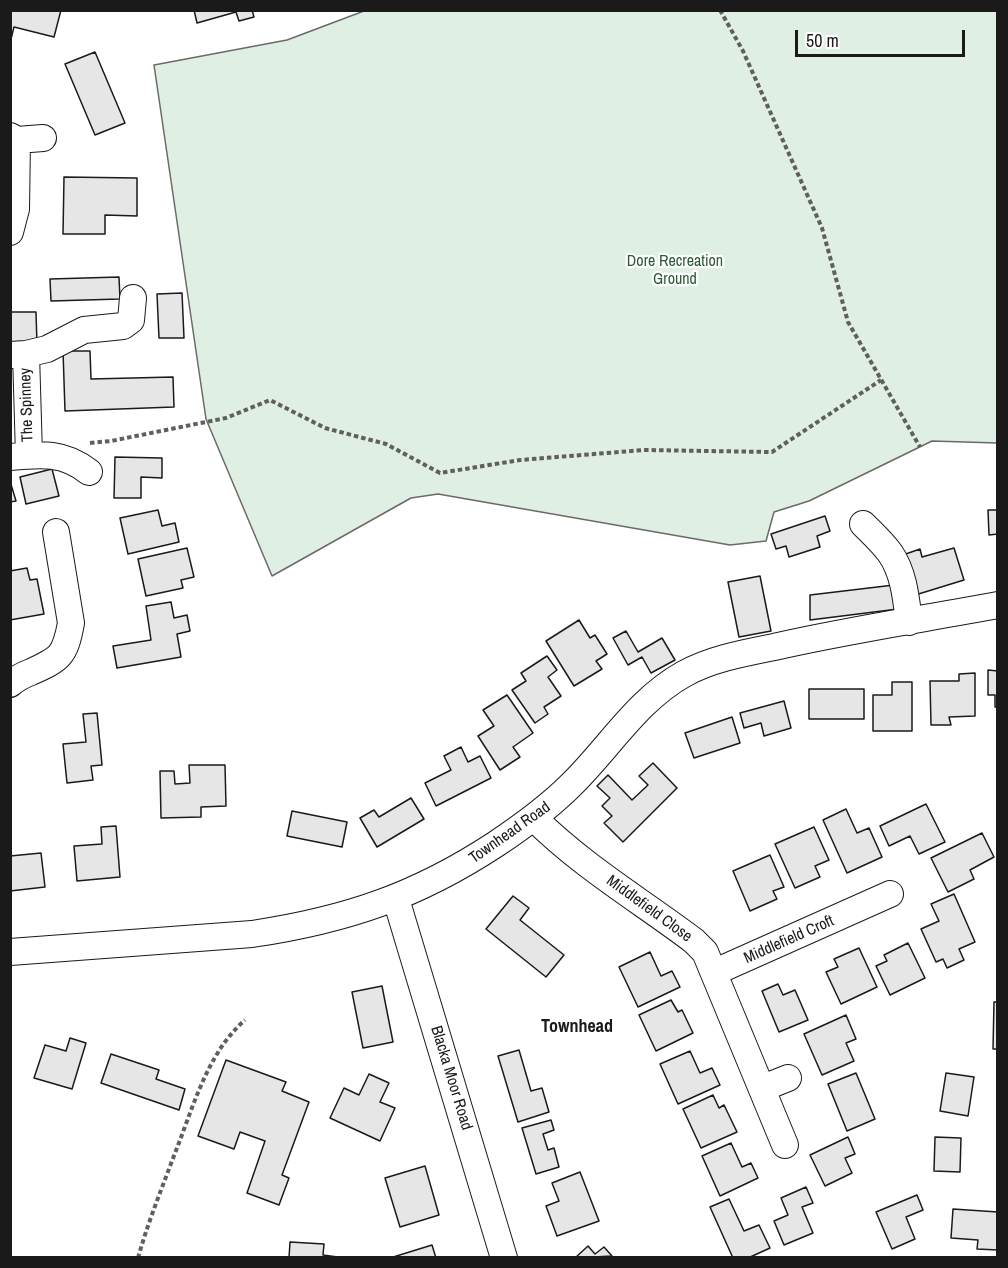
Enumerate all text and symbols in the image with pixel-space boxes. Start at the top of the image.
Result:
scale bar [798,18,968,56]
text: 50 m [806,28,839,53]
park label: Dore Recreation Ground [627,252,723,290]
street label: The Spinney [16,367,38,443]
street label: Townhead Road [466,798,554,868]
street label: Middlefield Close [602,871,696,947]
street label: Middlefield Croft [741,912,837,968]
district label: Townhead [541,1016,613,1038]
street label: Blacka Moor Road [426,1024,476,1132]

